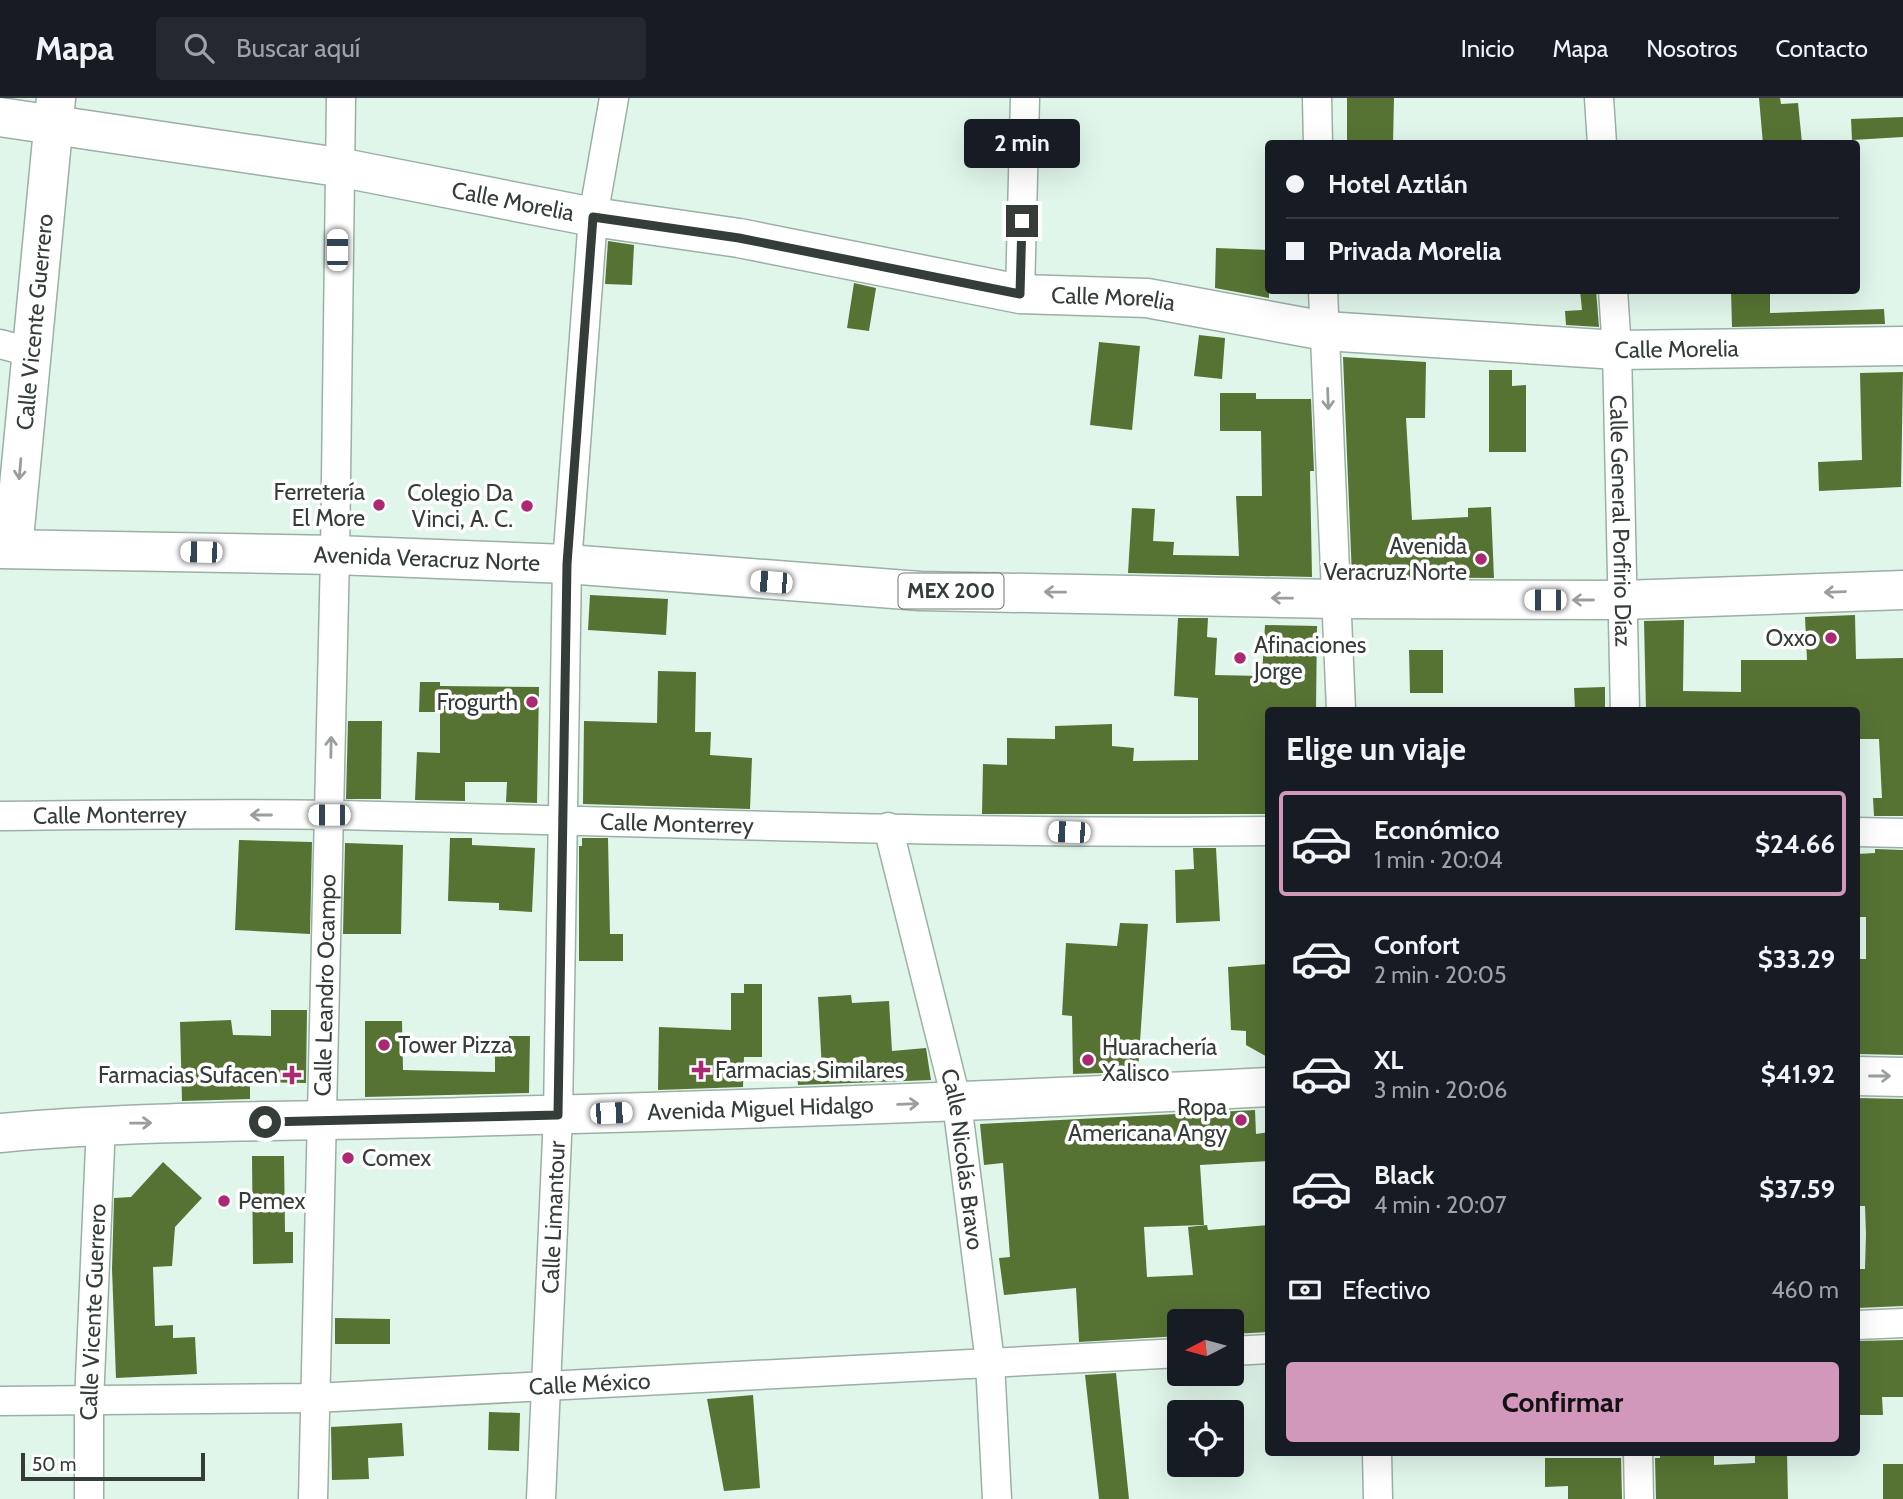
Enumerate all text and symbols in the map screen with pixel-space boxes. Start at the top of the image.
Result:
search box [156,17,646,80]
text: Mapa [35,28,114,68]
icon: search [180,29,218,67]
text: Buscar aquí [236,32,360,64]
text: Inicio [1461,34,1514,63]
text: Mapa [1552,34,1608,63]
text: Nosotros [1646,34,1737,63]
text: Contacto [1775,34,1868,63]
callout: 2 min [964,120,1080,169]
text: 2 min [994,129,1050,157]
text: Hotel Aztlán [1328,168,1468,200]
street label: Calle Morelia [449,176,577,227]
route end [1006,205,1038,237]
street label: Calle Vicente Guerrero [10,213,59,431]
car [327,229,348,271]
text: Privada Morelia [1328,235,1501,267]
street label: Calle Morelia [1051,281,1178,317]
street label: Calle Morelia [1614,334,1739,364]
one-way arrow [1321,388,1334,411]
street label: Calle General Porfirio Díaz [1604,394,1638,647]
one-way arrow [13,457,26,480]
place label: Ferretería El More [274,478,365,532]
place label: Colegio Da Vinci, A. C. [407,479,513,533]
marker: Ferretería El More [371,497,387,513]
marker: Colegio Da Vinci, A. C. [519,498,535,514]
place label: Avenida Veracruz Norte [1323,532,1467,586]
car [180,541,223,563]
street label: Avenida Veracruz Norte [313,541,541,577]
marker: Avenida Veracruz Norte [1473,551,1489,567]
car [750,570,793,594]
road number: MEX 200 [898,574,1004,608]
one-way arrow [1043,585,1066,599]
one-way arrow [1824,586,1847,599]
car [1525,590,1567,611]
one-way arrow [1271,591,1294,604]
one-way arrow [1572,593,1595,607]
place label: Oxxo [1766,624,1817,652]
marker: Oxxo [1823,630,1839,646]
place label: Afinaciones Jorge [1253,631,1366,685]
marker: Afinaciones Jorge [1232,650,1248,666]
place label: Frogurth [436,688,518,716]
marker: Frogurth [524,694,540,710]
text: Elige un viaje [1286,729,1466,768]
one-way arrow [324,736,337,759]
street label: Calle Monterrey [33,800,187,830]
car [309,805,351,826]
one-way arrow [250,808,273,822]
street label: Calle Monterrey [600,808,754,840]
icon: car [1290,812,1353,875]
text: Económico [1374,814,1500,846]
car [1048,821,1091,843]
text: $24.66 [1755,828,1835,860]
text: 1 min · 20:04 [1374,846,1503,874]
street label: Calle Leandro Ocampo [308,874,342,1097]
icon: car [1290,927,1353,990]
text: Confort [1374,929,1460,961]
text: $33.29 [1758,943,1835,975]
text: 2 min · 20:05 [1374,961,1506,989]
place label: Tower Pizza [398,1031,512,1059]
place label: Huarachería Xalisco [1102,1033,1217,1087]
marker: Tower Pizza [376,1037,392,1053]
icon: car [1290,1042,1353,1105]
text: XL [1374,1044,1403,1076]
marker: Huarachería Xalisco [1080,1052,1096,1068]
place label: Farmacias Similares [715,1056,904,1084]
text: $41.92 [1761,1058,1835,1090]
place label: Farmacias Sufacen [98,1061,278,1089]
marker: Farmacias Similares [693,1062,709,1078]
street label: Calle Nicolás Bravo [935,1066,990,1252]
marker: Farmacias Sufacen [284,1067,300,1083]
one-way arrow [1868,1069,1891,1083]
text: 3 min · 20:06 [1374,1076,1507,1104]
street label: Avenida Miguel Hidalgo [647,1090,874,1126]
place label: Ropa Americana Angy [1068,1093,1227,1147]
one-way arrow [896,1098,919,1111]
car [590,1102,633,1124]
route start [249,1106,281,1138]
marker: Ropa Americana Angy [1233,1112,1249,1128]
one-way arrow [130,1116,153,1130]
street label: Calle Limantour [536,1140,571,1294]
place label: Comex [362,1144,431,1172]
marker: Comex [340,1150,356,1166]
icon: car [1290,1157,1353,1220]
text: Black [1374,1159,1434,1191]
text: $37.59 [1759,1173,1835,1205]
place label: Pemex [238,1187,305,1215]
text: 4 min · 20:07 [1374,1191,1506,1219]
marker: Pemex [216,1193,232,1209]
street label: Calle Vicente Guerrero [75,1203,112,1421]
icon: cash [1286,1271,1324,1309]
text: Efectivo [1342,1274,1431,1306]
text: 460 m [1771,1276,1839,1304]
north arrow [1167,1309,1244,1386]
map controls [1167,1309,1244,1477]
button: Confirmar [1286,1362,1839,1442]
street label: Calle México [528,1367,651,1401]
button: locate [1167,1400,1244,1477]
scale bar [21,1450,205,1482]
text: 50 m [32,1453,76,1476]

